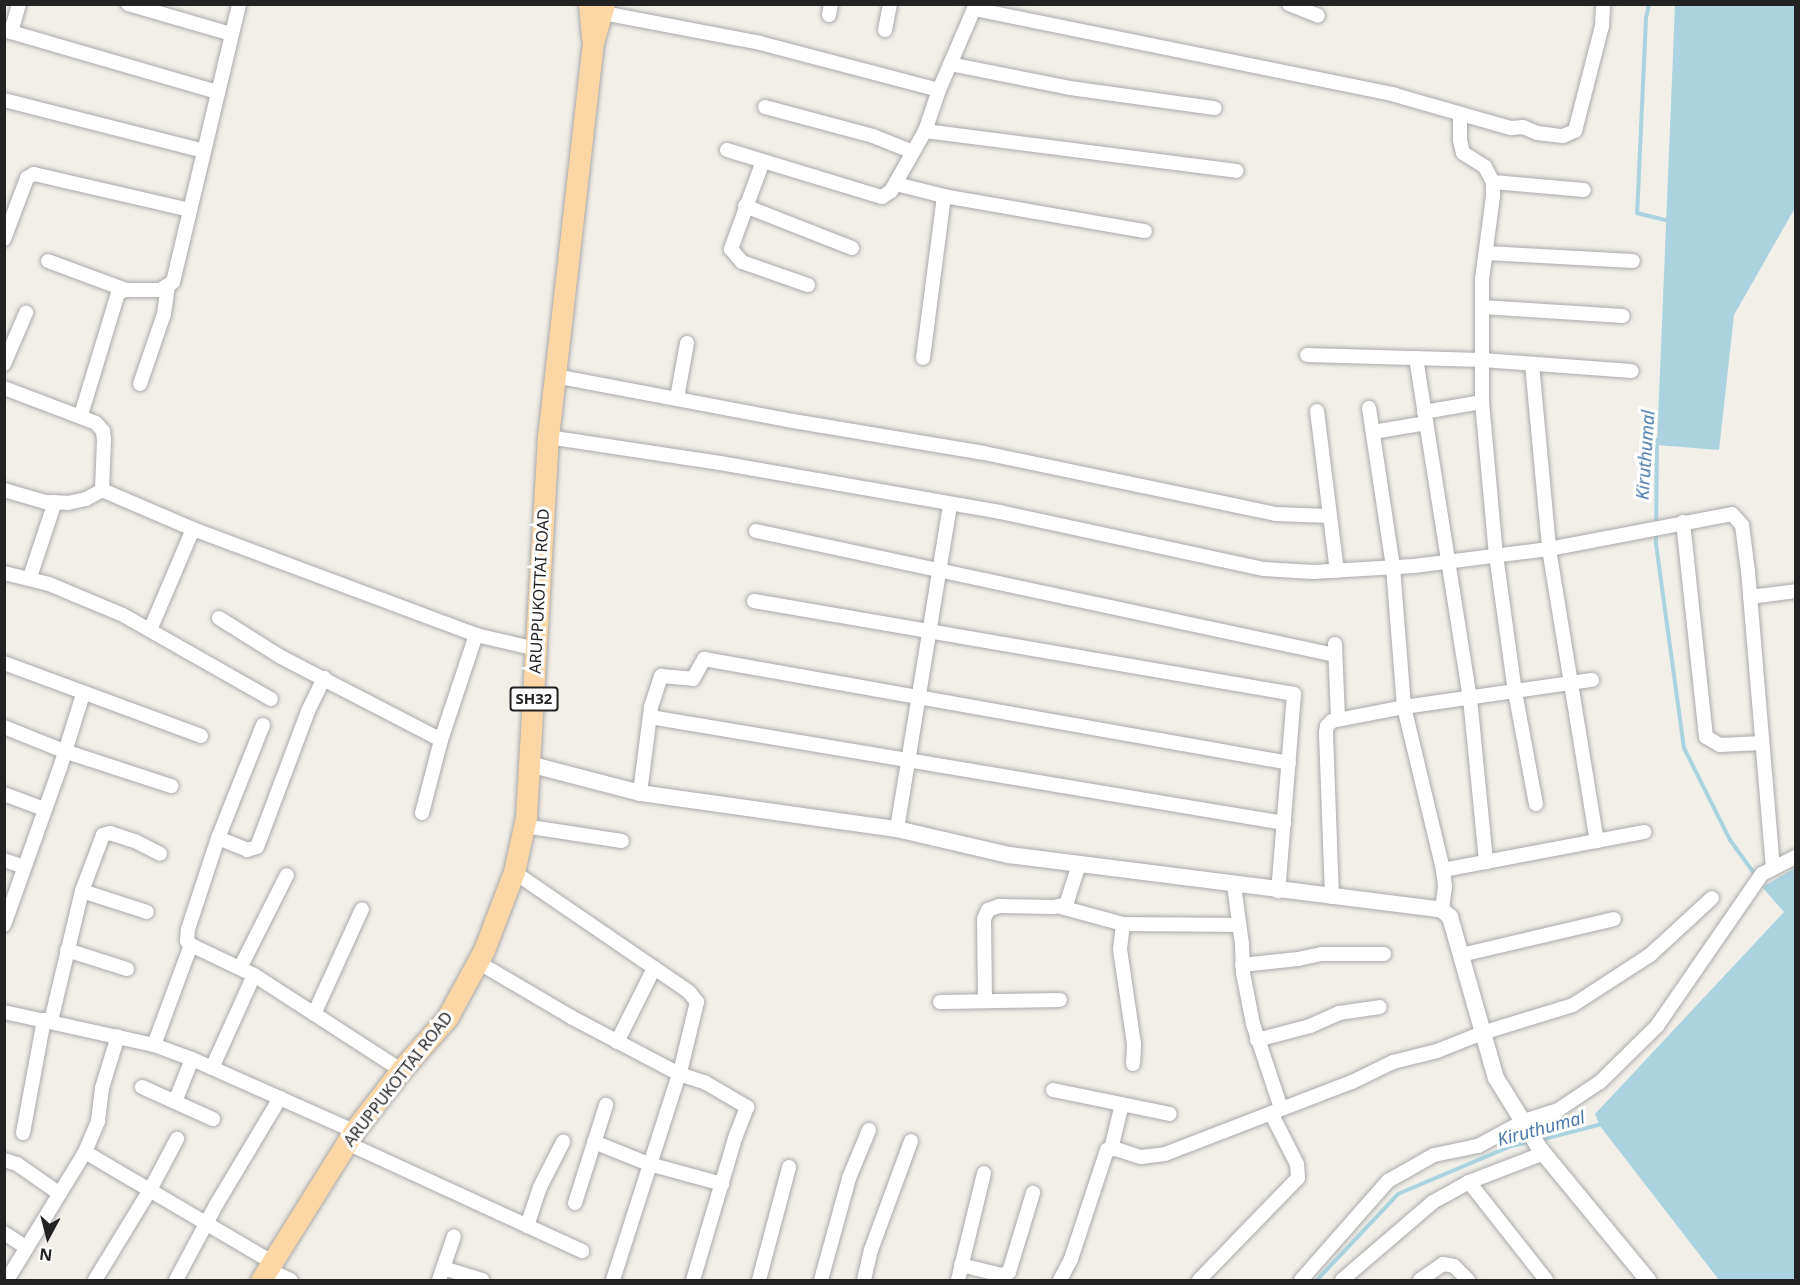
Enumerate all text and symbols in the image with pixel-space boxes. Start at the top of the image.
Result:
water label: Kiruthumal [1631,409,1659,501]
street label: ARUPPUKOTTAI ROAD [525,508,553,674]
road number: SH32 [508,687,560,711]
street label: ARUPPUKOTTAI ROAD [340,1008,456,1150]
water label: Kiruthumal [1495,1106,1587,1150]
north arrow [18,1207,78,1267]
text: N [38,1243,54,1267]

